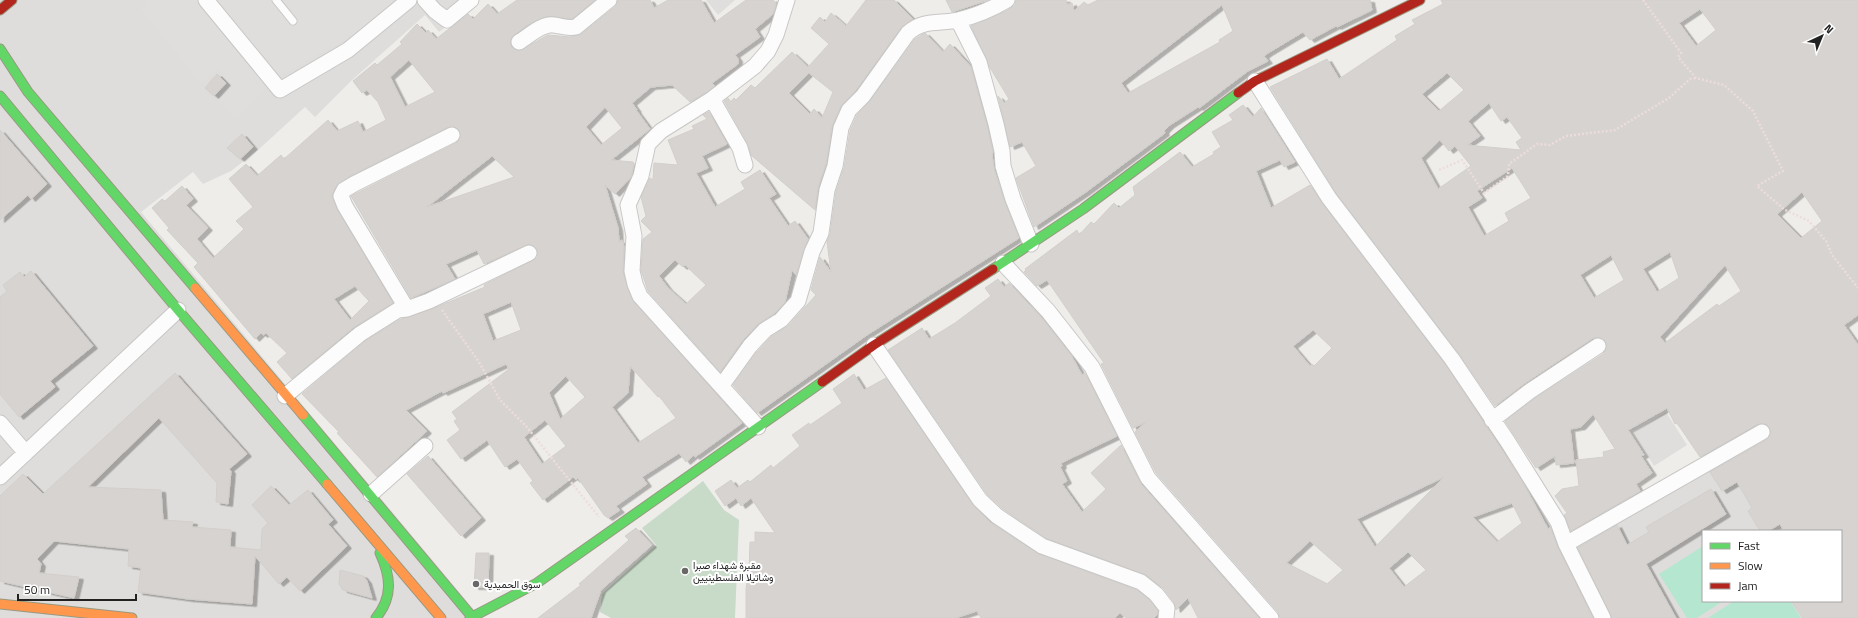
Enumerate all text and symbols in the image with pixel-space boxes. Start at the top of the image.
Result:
north arrow [1802,16,1842,56]
text: N [1821,20,1837,37]
legend [1702,530,1842,602]
text: Fast [1738,536,1761,555]
text: Slow [1738,556,1763,575]
place label: مقبرة شهداء صبرا وشاتيلا الفلسطينيين [693,558,774,585]
marker: مقبرة شهداء صبرا وشاتيلا الفلسطينيين [680,566,690,576]
scale bar [18,576,136,602]
text: Jam [1738,576,1758,595]
place label: سوق الحمیدیة [484,577,541,592]
marker: سوق الحمیدیة [471,579,481,589]
text: 50 m [24,580,50,599]

